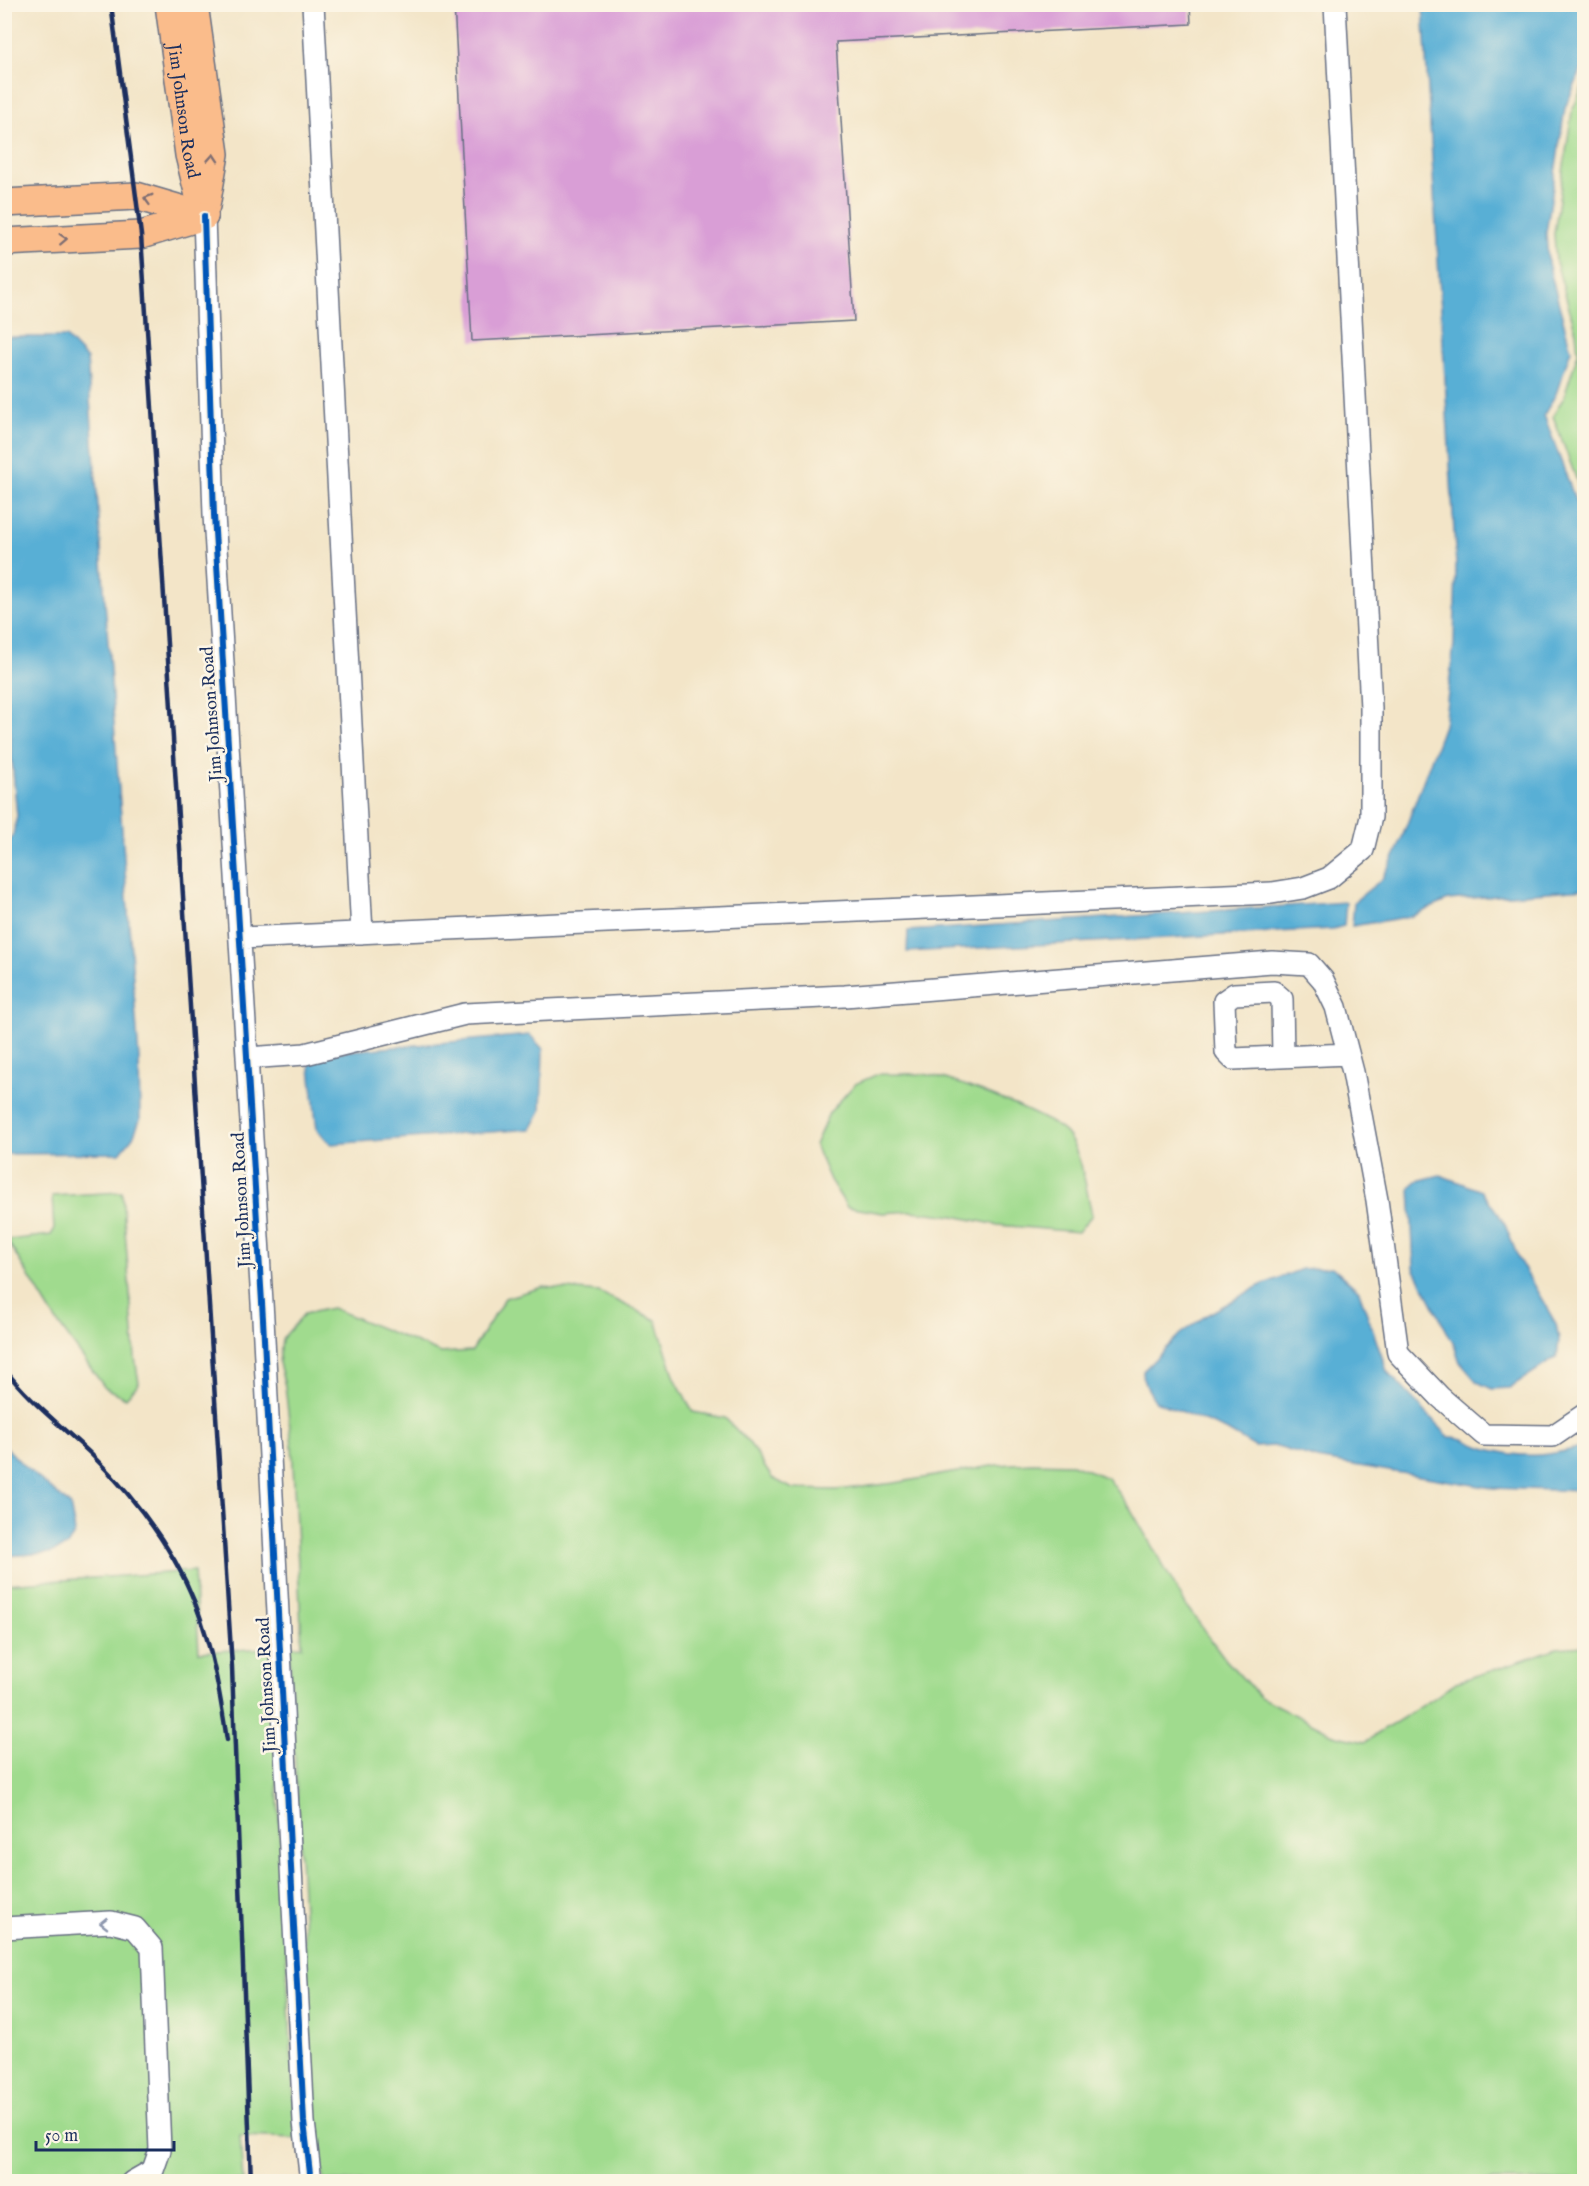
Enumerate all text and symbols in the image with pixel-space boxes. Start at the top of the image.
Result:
street label: Jim Johnson Road [161,40,204,181]
one-way arrow [207,153,220,162]
one-way arrow [143,194,154,206]
one-way arrow [58,232,67,245]
street label: Jim Johnson Road [196,645,229,784]
street label: Jim Johnson Road [227,1131,258,1270]
street label: Jim Johnson Road [252,1616,283,1755]
one-way arrow [99,1917,108,1929]
scale bar [36,2114,174,2152]
text: 50 m [45,2125,78,2148]

